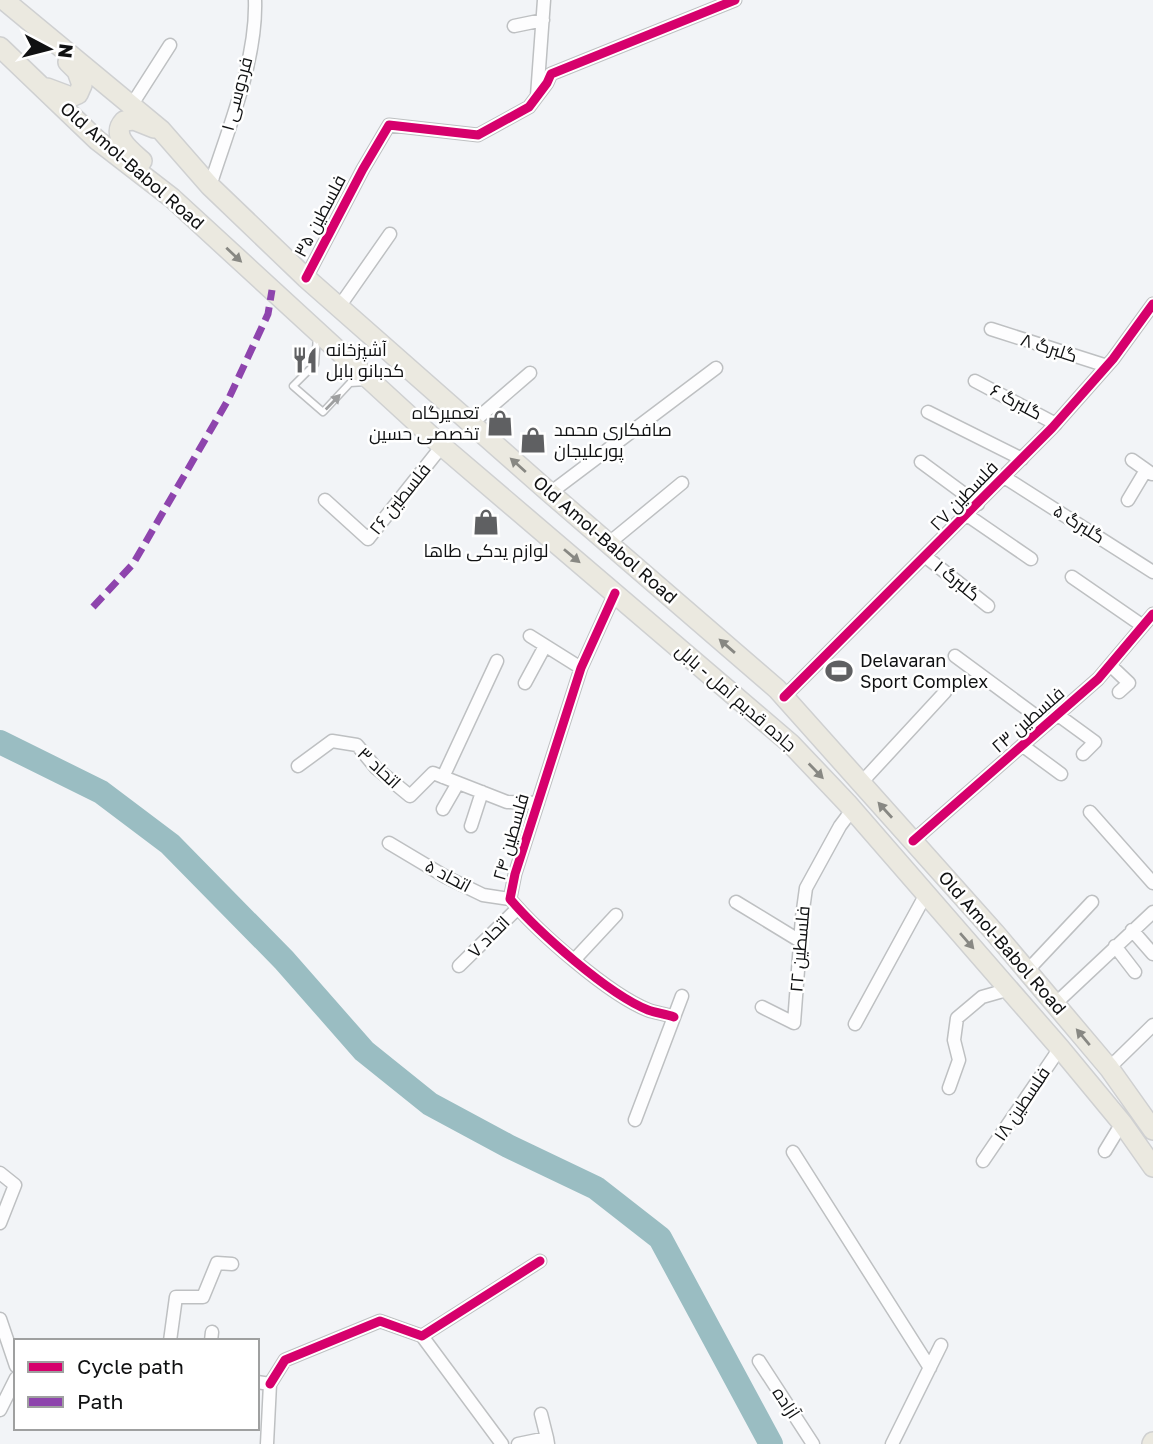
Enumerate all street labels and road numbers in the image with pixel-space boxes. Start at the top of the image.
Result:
street label: فردوسی ۱ [216,54,257,133]
street label: Old Amol-Babol Road [56,97,209,234]
street label: فلسطین ۳۵ [288,171,351,261]
street label: گلبرگ ۸ [1018,328,1080,367]
street label: گلبرگ ۶ [986,378,1046,425]
street label: فلسطین ۲۷ [925,456,1003,535]
street label: فلسطين ٢۶ [364,458,436,539]
street label: Old Amol-Babol Road [529,471,682,608]
street label: گلبرگ ۵ [1049,499,1109,548]
street label: گلبرگ ۱ [930,555,985,606]
street label: جاده قدیم آمل - بابل [670,639,802,757]
street label: فلسطین ۲۳ [986,682,1069,758]
street label: اتحاد ۳ [353,742,406,793]
street label: فلسطین ۲۴ [487,791,534,883]
street label: اتحاد ۵ [422,854,475,896]
street label: Old Amol-Babol Road [934,866,1071,1019]
street label: فلسطین ۲۲ [784,905,815,993]
street label: اتحاد ۷ [463,911,514,962]
street label: فلسطین ۱۸ [988,1062,1055,1145]
street label: آزاده [768,1382,805,1423]

